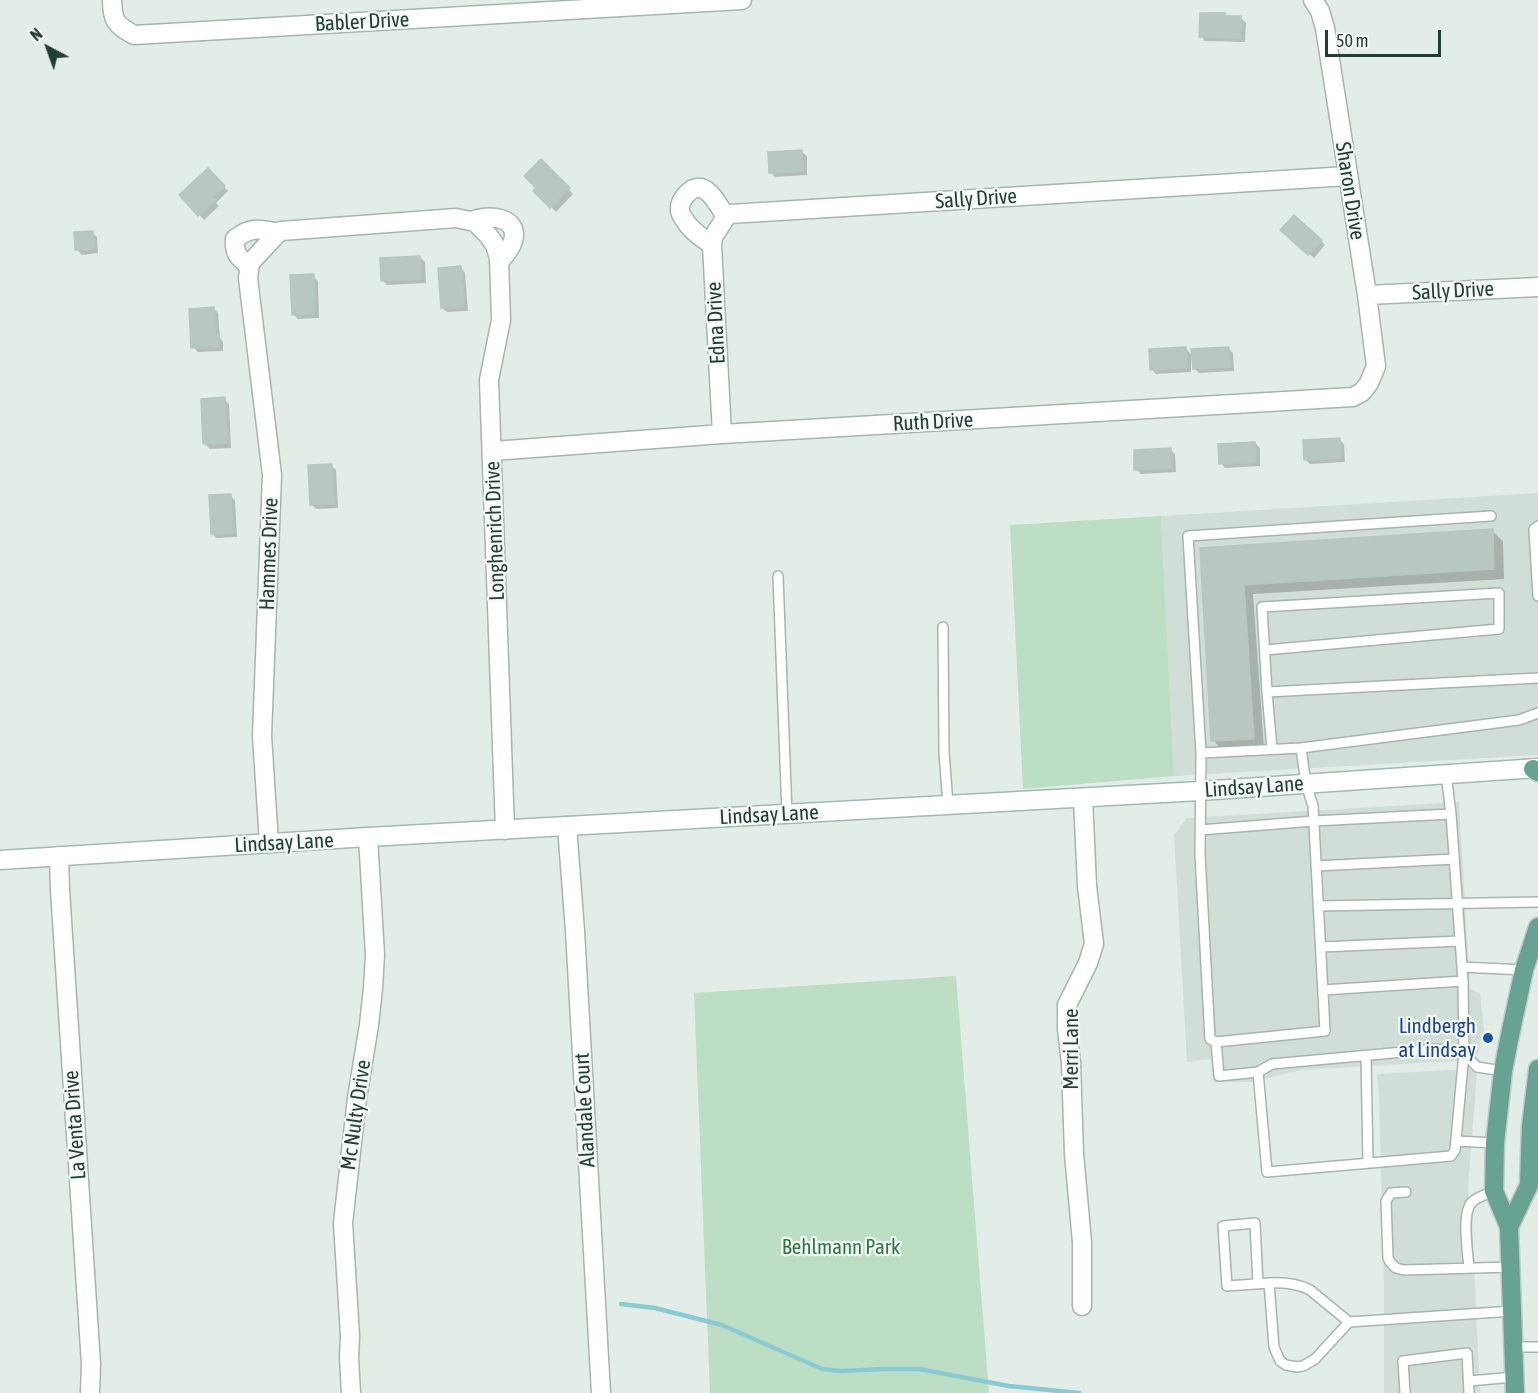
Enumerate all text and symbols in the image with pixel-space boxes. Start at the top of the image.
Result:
street label: Babler Drive [314,7,410,37]
north arrow [18,18,78,78]
scale bar [1328,18,1444,56]
text: N [27,25,46,44]
text: 50 m [1336,30,1368,51]
street label: Sharon Drive [1330,140,1370,242]
street label: Sally Drive [934,184,1018,214]
street label: Sally Drive [1411,276,1495,306]
street label: Edna Drive [701,281,731,365]
street label: Ruth Drive [892,407,974,437]
street label: Longhenrich Drive [480,461,510,601]
street label: Hammes Drive [254,497,284,611]
street label: Lindsay Lane [1204,771,1304,803]
street label: Lindsay Lane [719,800,819,830]
street label: Lindsay Lane [234,828,334,858]
street label: Merri Lane [1058,1008,1084,1090]
place label: Lindbergh at Lindsay [1398,1013,1476,1063]
marker: Lindbergh at Lindsay [1481,1031,1495,1045]
street label: Alandale Court [569,1052,601,1168]
street label: Mc Nulty Drive [336,1058,376,1172]
street label: La Venta Drive [59,1069,91,1181]
park label: Behlmann Park [782,1234,900,1260]

